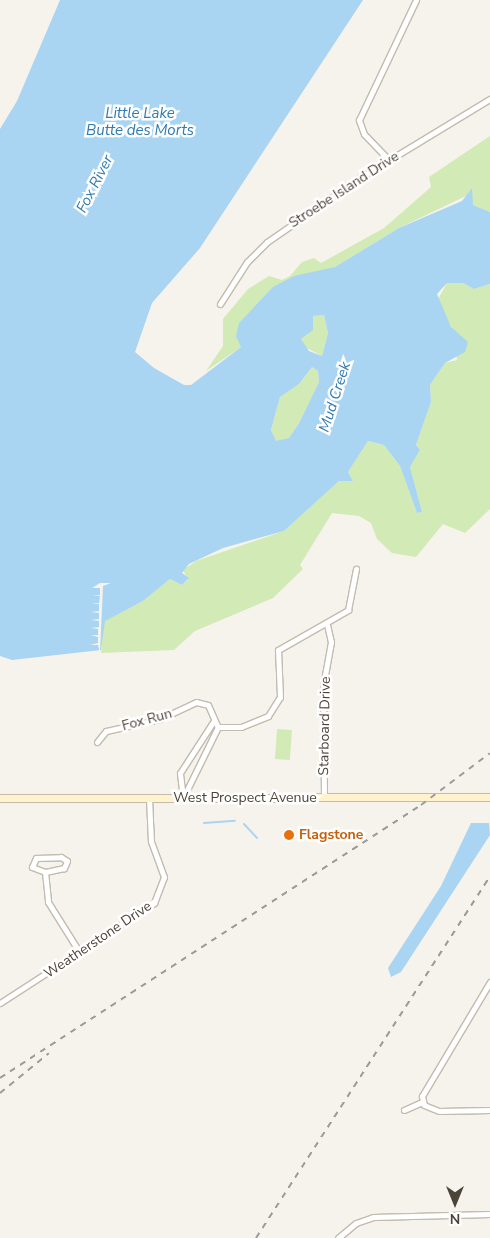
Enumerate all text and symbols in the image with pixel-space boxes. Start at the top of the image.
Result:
water label: Little Lake Butte des Morts [86,104,194,139]
street label: Stroebe Island Drive [286,148,402,232]
water label: Fox River [73,152,117,216]
water label: Mud Creek [315,360,355,434]
street label: Starboard Drive [316,676,334,776]
street label: Fox Run [120,705,174,735]
street label: West Prospect Avenue [173,790,317,806]
place label: Flagstone [299,827,363,843]
marker: Flagstone [283,829,295,841]
street label: Weatherstone Drive [41,898,155,982]
north arrow [430,1178,480,1228]
text: N [450,1209,460,1228]

